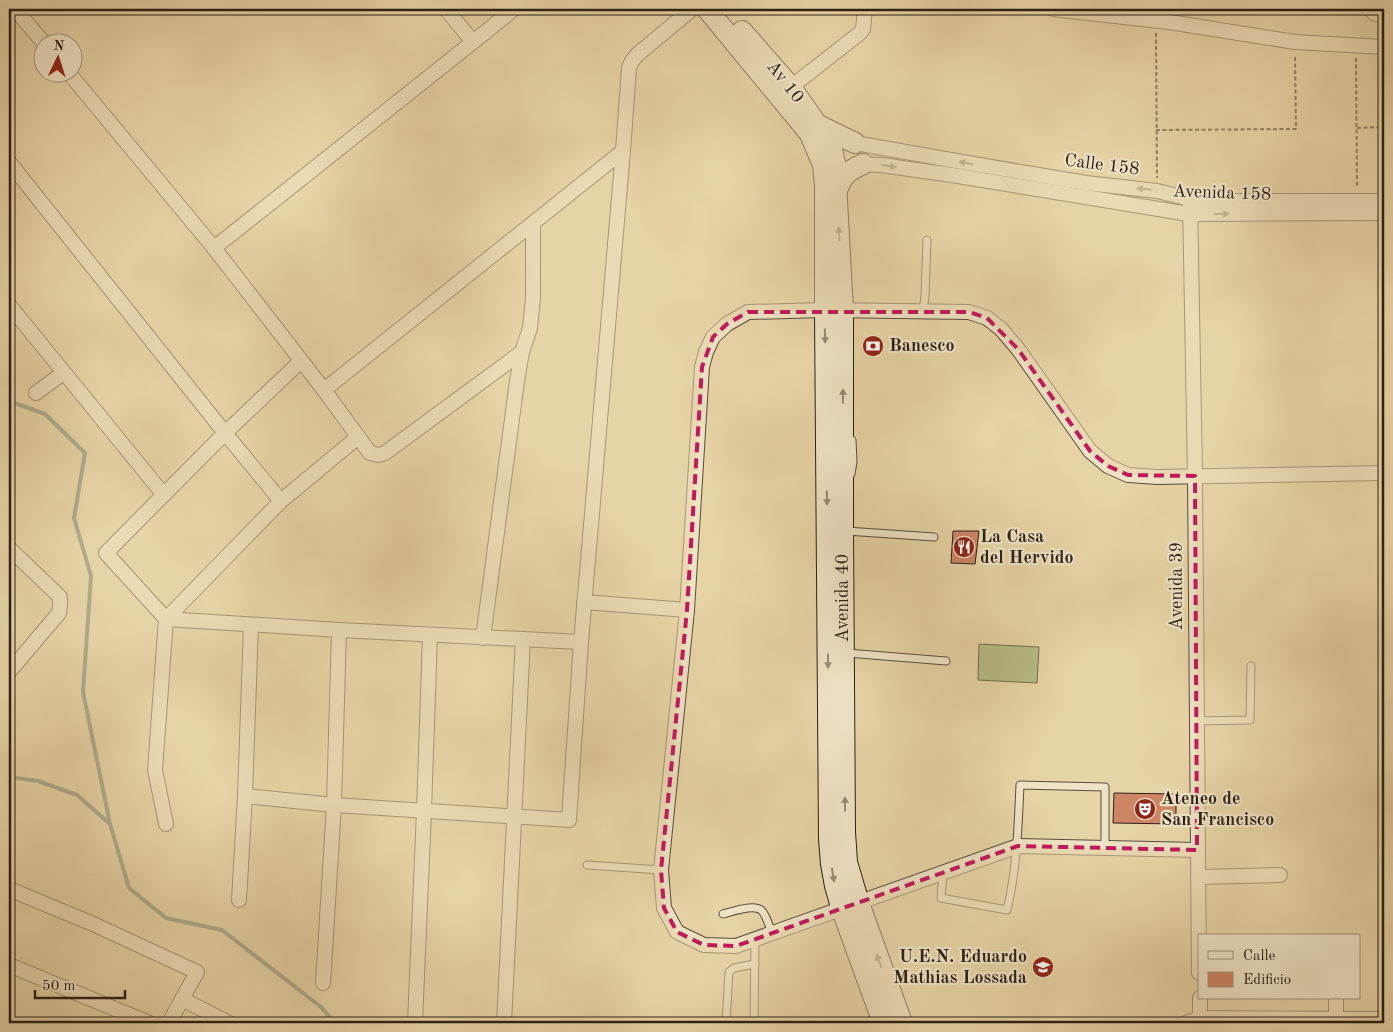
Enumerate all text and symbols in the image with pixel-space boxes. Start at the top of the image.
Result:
north arrow [32,32,82,82]
text: N [53,39,65,53]
street label: Av 10 [763,58,807,106]
street label: Calle 158 [1064,151,1140,179]
one-way arrow [958,158,974,166]
one-way arrow [881,162,897,170]
street label: Avenida 158 [1172,182,1272,204]
one-way arrow [1136,185,1152,193]
one-way arrow [1215,210,1231,218]
one-way arrow [835,226,843,242]
one-way arrow [821,328,829,344]
bank icon: Banesco [861,334,885,358]
place label: Banesco [889,337,955,355]
one-way arrow [839,388,847,404]
one-way arrow [823,490,831,506]
place label: La Casa del Hervido [980,528,1074,567]
restaurant icon: La Casa del Hervido [952,535,976,559]
street label: Avenida 39 [1168,542,1186,630]
street label: Avenida 40 [834,554,852,642]
one-way arrow [824,653,832,669]
place label: Ateneo de San Francisco [1161,790,1274,829]
one-way arrow [841,795,849,811]
theatre icon: Ateneo de San Francisco [1133,797,1157,821]
one-way arrow [830,868,838,884]
legend [1198,934,1360,1000]
place label: U.E.N. Eduardo Mathias Lossada [893,948,1027,987]
text: Calle [1243,949,1276,964]
one-way arrow [875,953,883,968]
school or university icon: U.E.N. Eduardo Mathias Lossada [1031,955,1055,979]
scale bar [35,967,125,999]
text: Edificio [1243,973,1291,988]
text: 50 m [42,979,76,994]

